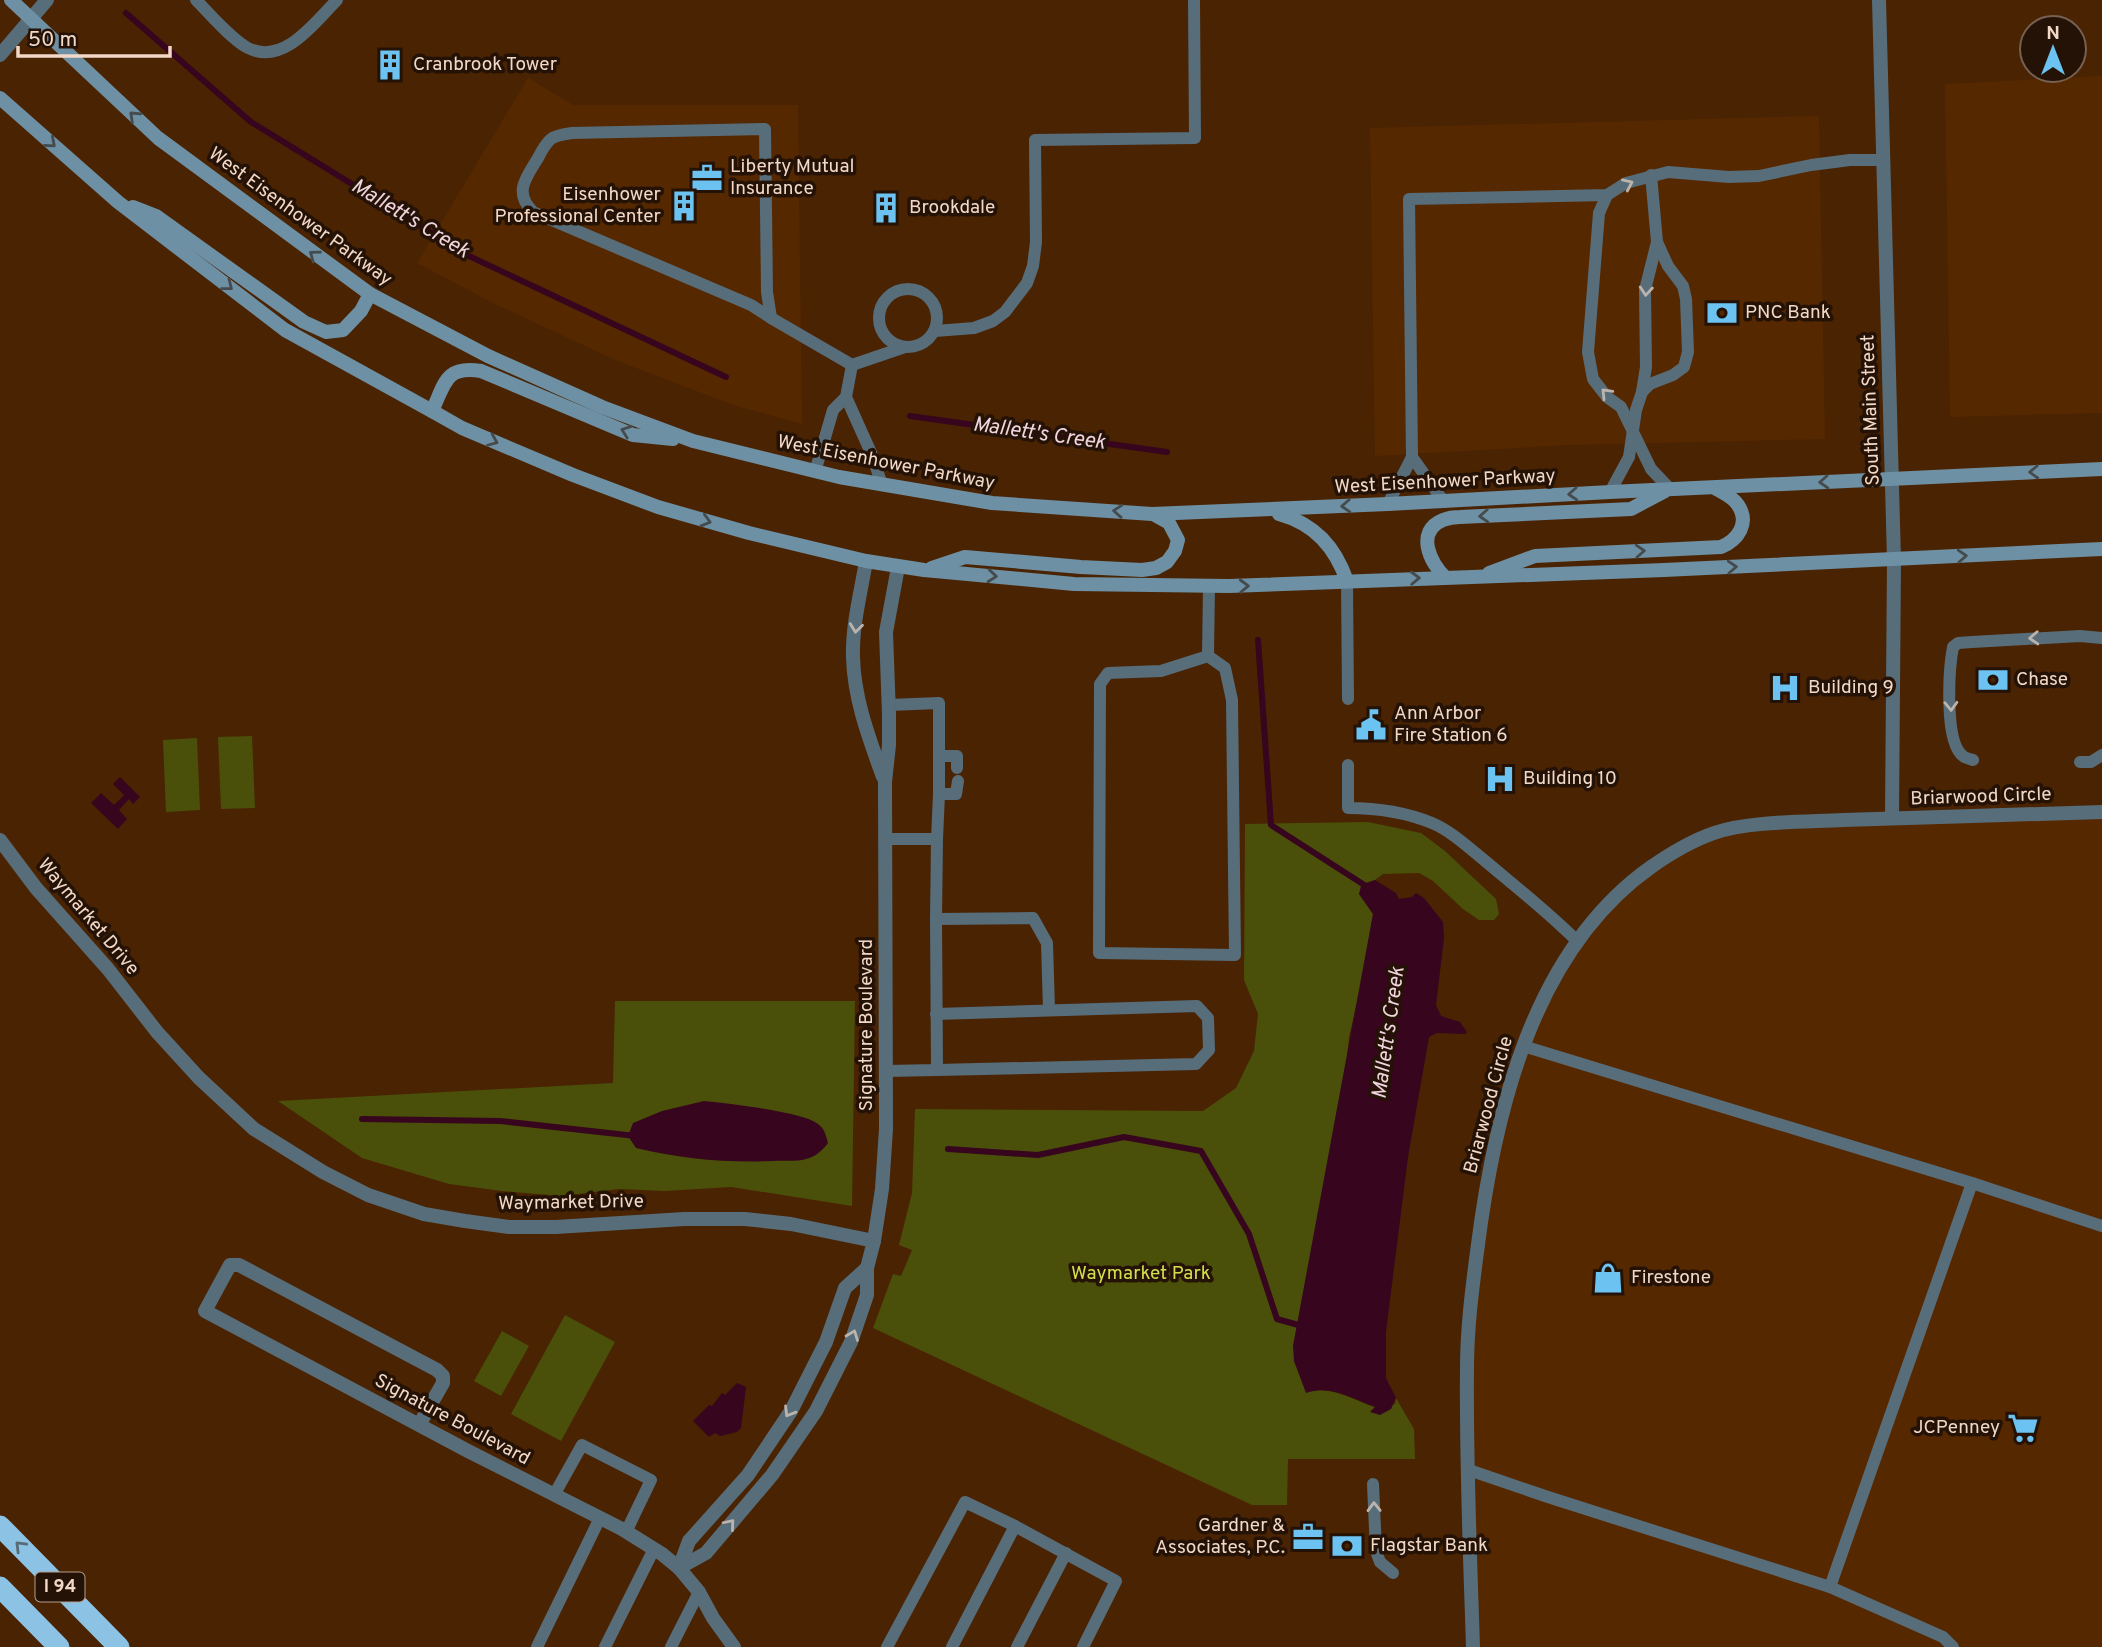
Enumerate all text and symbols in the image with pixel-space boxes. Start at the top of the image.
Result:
scale bar [18,14,170,58]
north arrow [2018,14,2088,84]
text: N [2046,22,2060,46]
text: 50 m [28,27,77,54]
building icon: Cranbrook Tower [373,48,407,82]
place label: Cranbrook Tower [413,53,558,77]
one-way arrow [129,111,142,124]
one-way arrow [43,135,56,147]
street label: West Eisenhower Parkway [203,142,397,292]
place label: Liberty Mutual Insurance [730,155,854,201]
office icon: Liberty Mutual Insurance [690,161,724,195]
water label: Mallett's Creek [346,173,475,265]
one-way arrow [1621,178,1633,192]
place label: Eisenhower Professional Center [494,183,662,229]
building icon: Eisenhower Professional Center [667,189,701,223]
building icon: Brookdale [869,191,903,225]
place label: Brookdale [909,196,995,220]
one-way arrow [309,251,322,263]
one-way arrow [220,278,233,291]
one-way arrow [1639,286,1654,297]
bank icon: PNC Bank [1705,296,1739,330]
place label: PNC Bank [1745,301,1831,325]
street label: South Main Street [1856,334,1886,486]
one-way arrow [1601,389,1614,402]
water label: Mallett's Creek [971,411,1107,457]
one-way arrow [620,425,632,439]
street label: West Eisenhower Parkway [775,430,997,496]
one-way arrow [486,433,498,447]
street label: West Eisenhower Parkway [1334,464,1556,500]
one-way arrow [2028,465,2039,480]
one-way arrow [1819,474,1830,489]
one-way arrow [1567,486,1578,501]
one-way arrow [1340,499,1351,514]
one-way arrow [1112,504,1123,519]
one-way arrow [1478,508,1489,523]
one-way arrow [700,512,712,527]
one-way arrow [1634,544,1645,559]
one-way arrow [1957,549,1968,564]
one-way arrow [1727,559,1738,574]
one-way arrow [987,568,998,583]
one-way arrow [1410,571,1421,586]
one-way arrow [1238,578,1249,593]
one-way arrow [848,622,863,634]
one-way arrow [2028,631,2039,646]
bank icon: Chase [1976,663,2010,697]
place label: Chase [2016,668,2068,692]
hospital icon: Building 9 [1768,671,1802,705]
place label: Building 9 [1808,676,1894,700]
one-way arrow [1943,700,1958,711]
place label: Ann Arbor Fire Station 6 [1394,702,1508,748]
public building icon: Ann Arbor Fire Station 6 [1354,708,1388,742]
hospital icon: Building 10 [1483,762,1517,796]
place label: Building 10 [1523,767,1617,791]
street label: Briarwood Circle [1910,783,2052,811]
street label: Waymarket Drive [32,854,144,980]
street label: Signature Boulevard [855,939,879,1111]
water label: Mallett's Creek [1366,965,1412,1101]
street label: Briarwood Circle [1459,1034,1519,1176]
street label: Waymarket Drive [498,1190,644,1216]
shop icon: Firestone [1591,1261,1625,1295]
park label: Waymarket Park [1071,1262,1211,1286]
place label: Firestone [1631,1266,1711,1290]
one-way arrow [845,1329,859,1341]
street label: Signature Boulevard [370,1369,534,1471]
one-way arrow [785,1404,798,1417]
supermarket icon: JCPenney [2006,1411,2040,1445]
place label: JCPenney [1913,1416,2000,1440]
one-way arrow [1366,1502,1382,1512]
place label: Gardner & Associates, P.C. [1155,1514,1285,1560]
one-way arrow [722,1520,734,1533]
office icon: Gardner & Associates, P.C. [1291,1520,1325,1554]
bank icon: Flagstar Bank [1330,1529,1364,1563]
place label: Flagstar Bank [1370,1534,1488,1558]
one-way arrow [15,1542,28,1555]
road number: I 94 [36,1572,84,1602]

